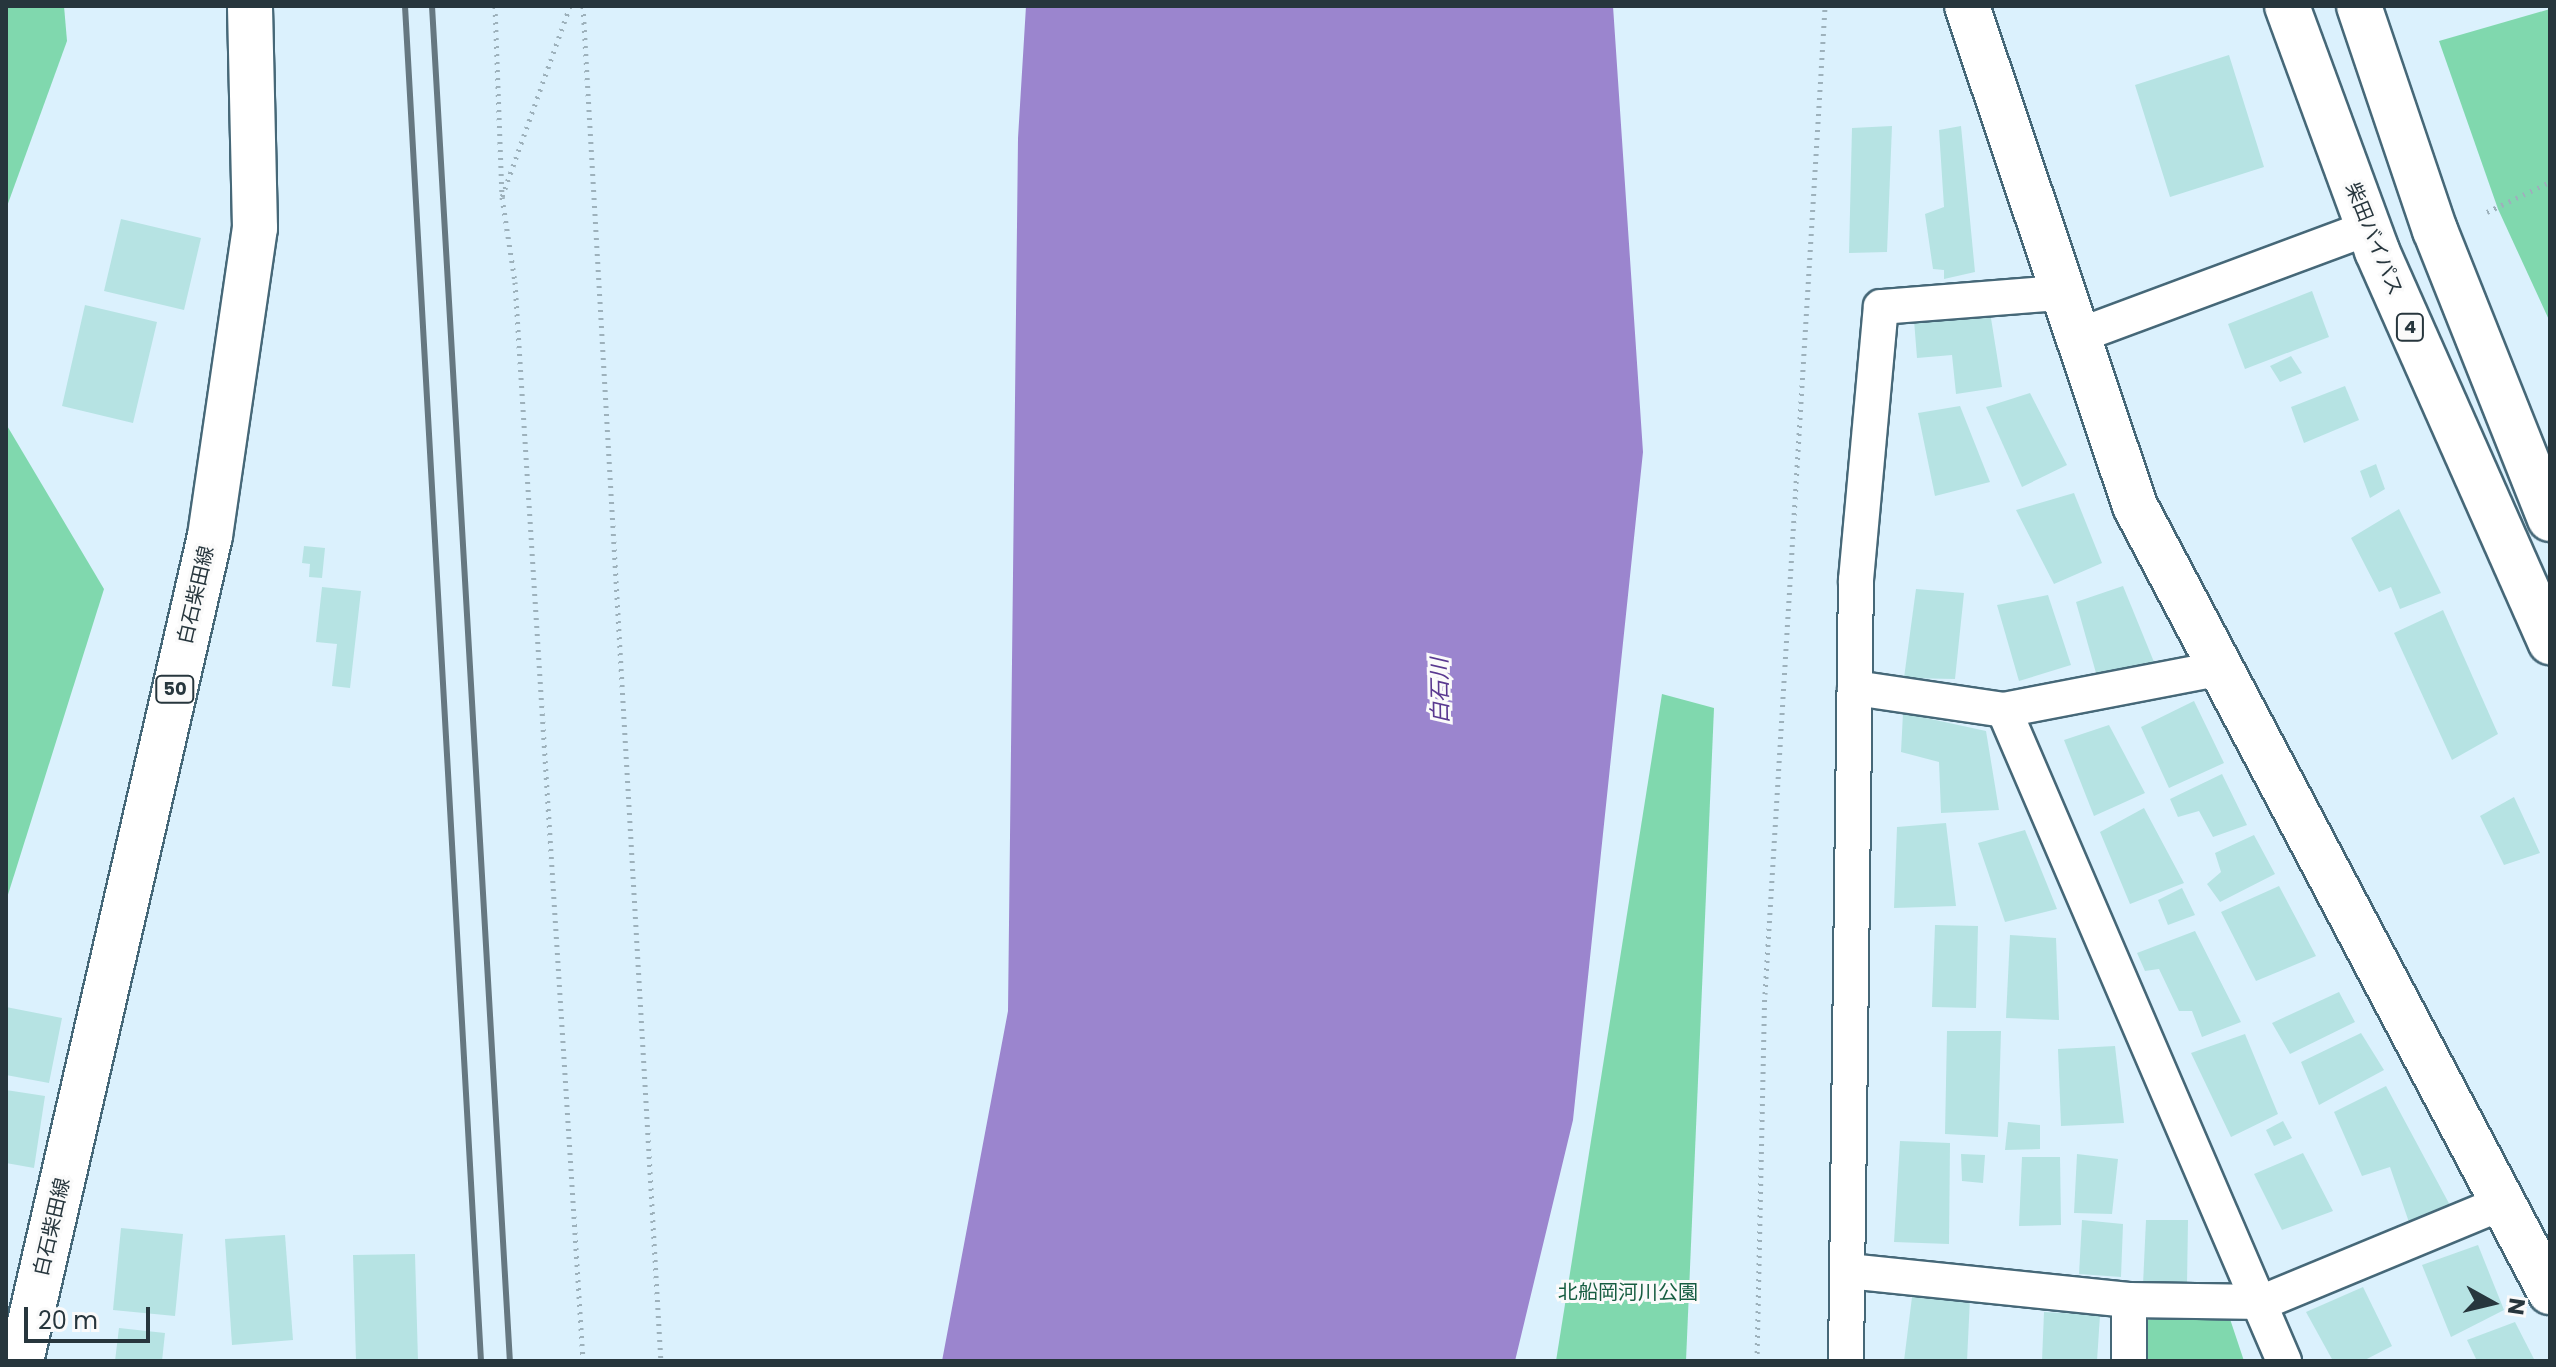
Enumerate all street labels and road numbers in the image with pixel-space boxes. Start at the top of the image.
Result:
street label: 柴田バイパス [2340,179,2408,299]
road number: 4 [2394,313,2426,341]
street label: 白石柴田線 [173,544,219,646]
road number: 50 [155,675,195,703]
street label: 白石柴田線 [29,1176,75,1278]

